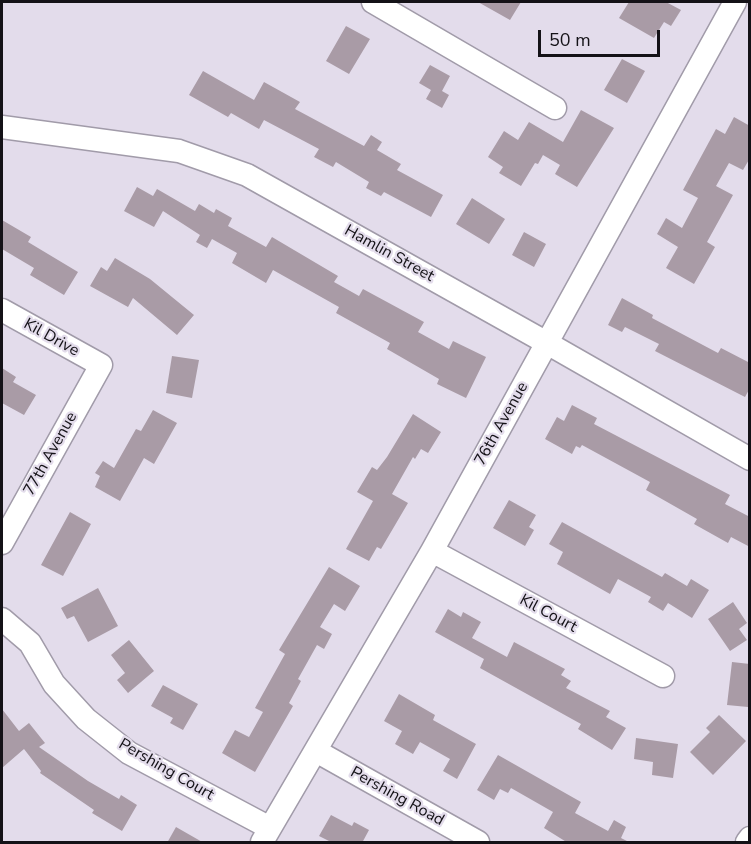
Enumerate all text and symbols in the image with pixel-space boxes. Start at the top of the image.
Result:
scale bar [541,18,662,56]
text: 50 m [549,28,591,52]
street label: Hamlin Street [341,221,437,287]
street label: Kil Drive [20,315,82,361]
street label: 76th Avenue [471,379,533,469]
street label: 77th Avenue [20,409,82,499]
street label: Kil Court [516,591,580,637]
street label: Pershing Court [115,735,217,805]
street label: Pershing Road [347,763,447,831]

